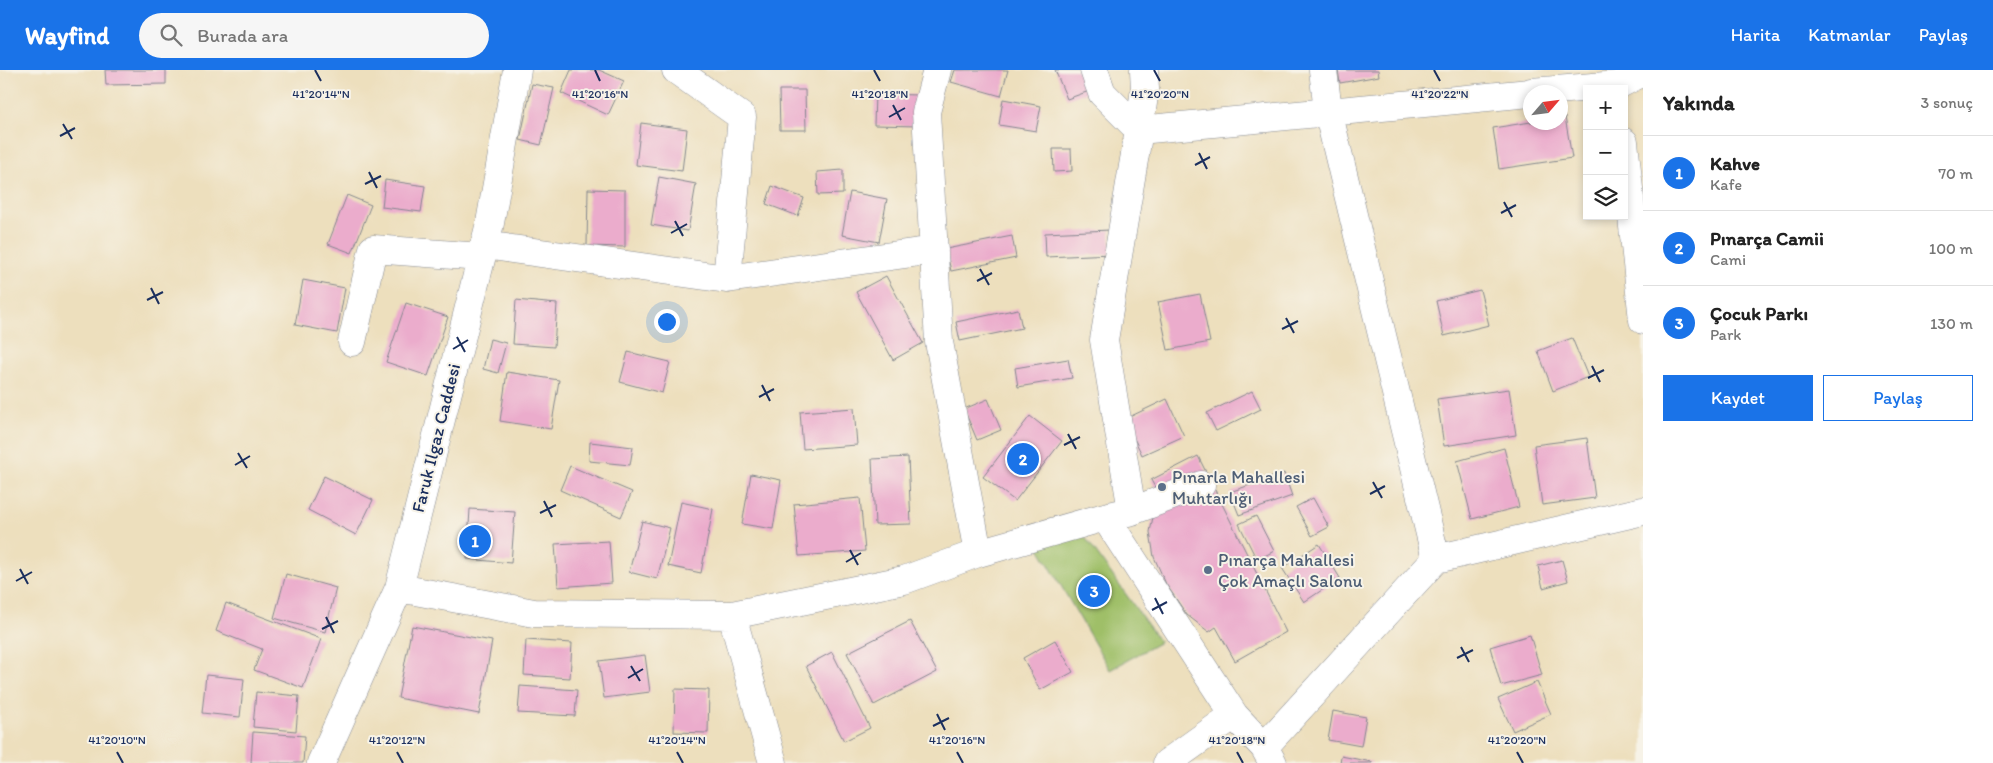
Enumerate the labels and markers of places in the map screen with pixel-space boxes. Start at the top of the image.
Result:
pin: 2 [1007,440,1039,478]
place label: Pınarla Mahallesi Muhtarlığı [1172,466,1305,509]
marker: Pınarla Mahallesi Muhtarlığı [1156,481,1168,493]
pin: 1 [459,522,491,560]
place label: Pınarça Mahallesi Çok Amaçlı Salonu [1218,549,1363,592]
marker: Pınarça Mahallesi Çok Amaçlı Salonu [1202,564,1214,576]
pin: 3 [1078,572,1110,610]

